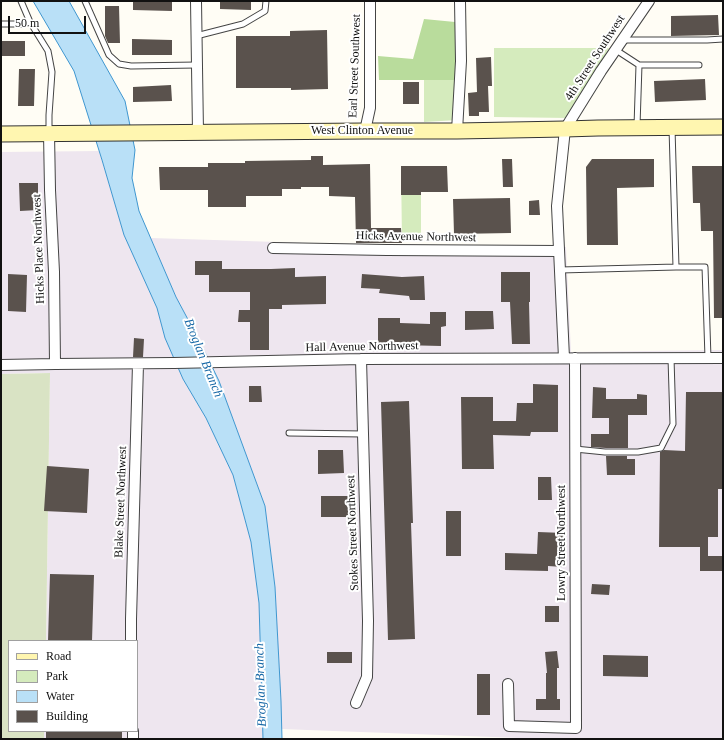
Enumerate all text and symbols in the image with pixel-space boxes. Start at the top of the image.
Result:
scale bar [10,8,88,34]
street label: 4th Street Southwest [562,12,628,104]
street label: Earl Street Southwest [346,14,364,118]
text: 50 m [15,16,39,30]
street label: West Clinton Avenue [311,124,413,138]
street label: Hicks Place Northwest [30,194,48,304]
street label: Hicks Avenue Northwest [356,229,476,245]
water label: Broglan Branch [180,316,226,400]
street label: Hall Avenue Northwest [305,339,419,355]
street label: Blake Street Northwest [112,446,130,558]
street label: Stokes Street Northwest [344,475,362,591]
street label: Lowry Street Northwest [555,485,569,601]
legend [8,640,138,732]
water label: Broglan Branch [252,643,270,727]
text: Road [46,649,71,663]
text: Park [46,669,68,683]
text: Water [46,689,74,703]
text: Building [46,709,88,723]

